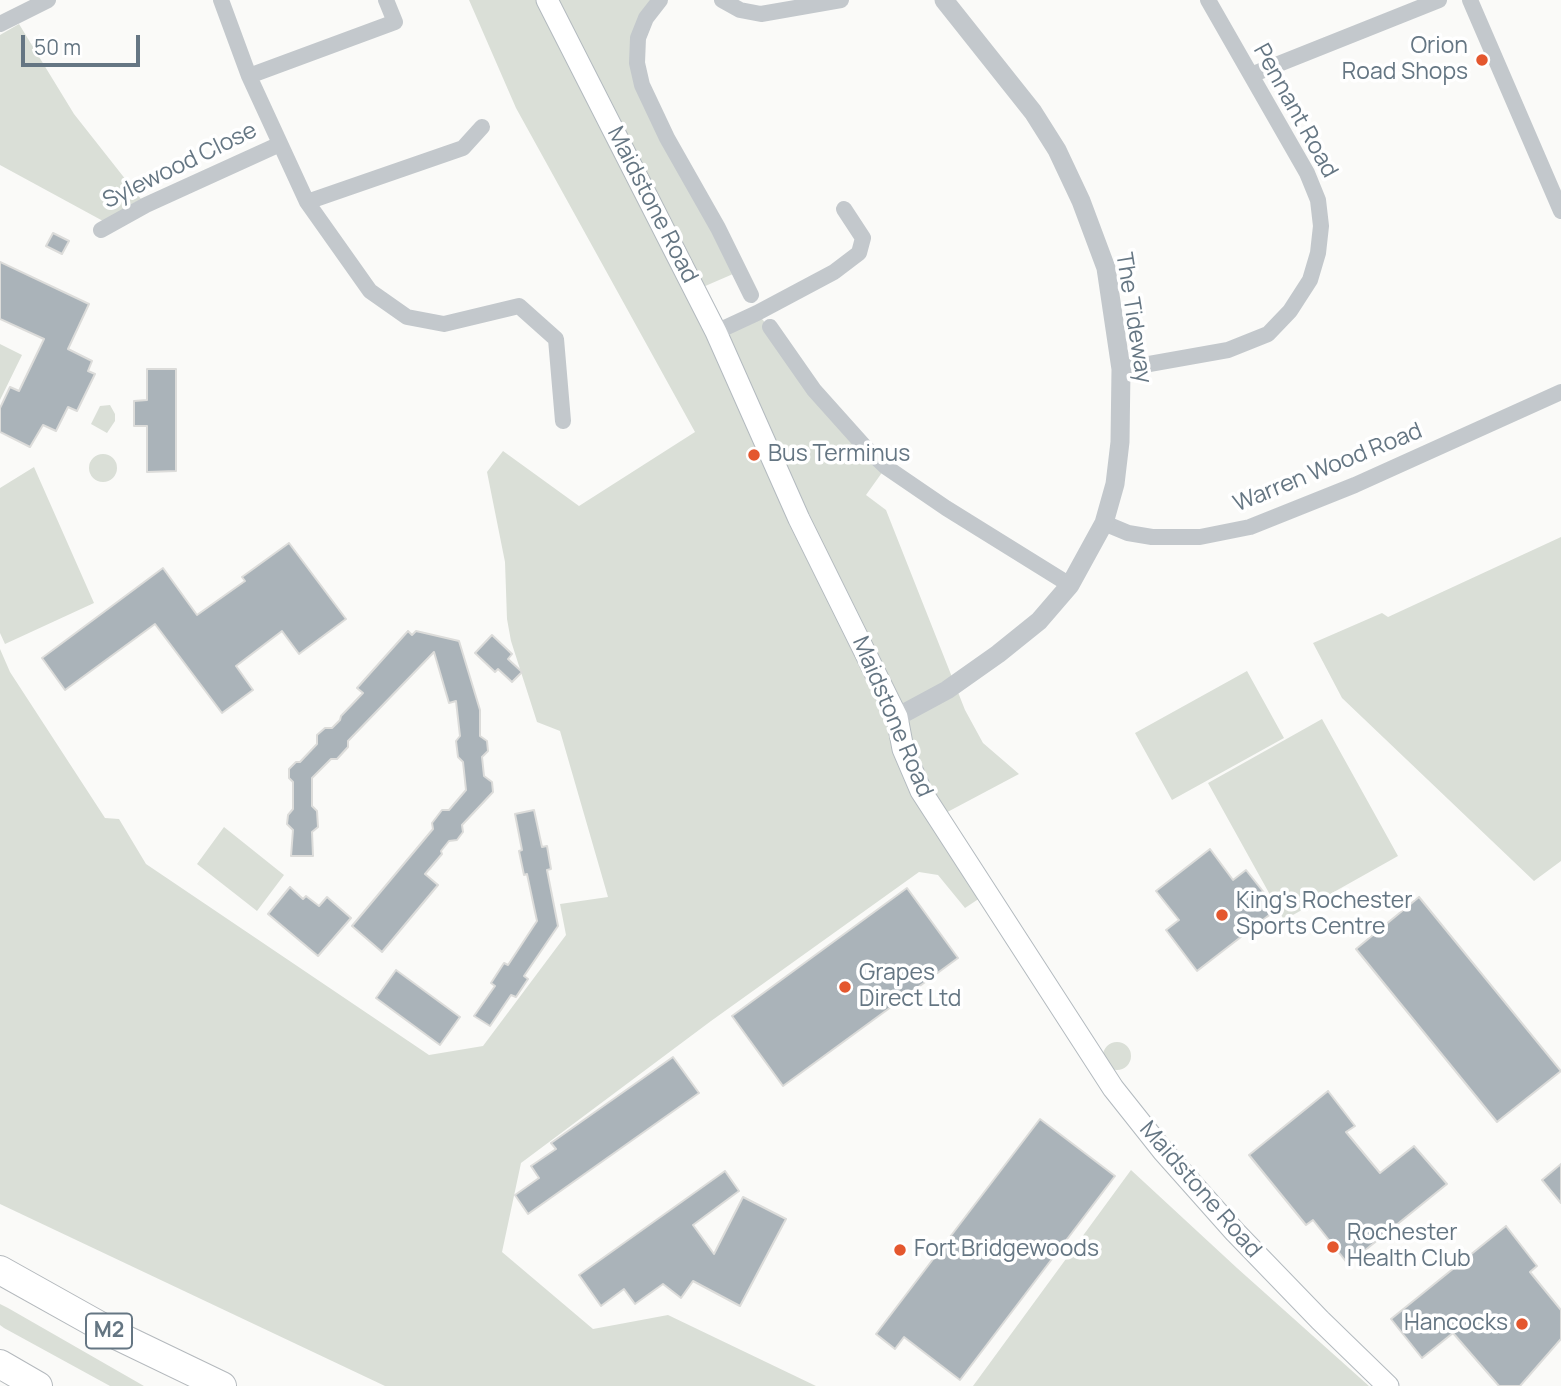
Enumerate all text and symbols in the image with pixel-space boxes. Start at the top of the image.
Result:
scale bar [24,21,144,65]
text: 50 m [34,33,81,61]
place label: Orion Road Shops [1342,33,1468,87]
street label: Pennant Road [1247,39,1343,183]
marker: Orion Road Shops [1474,52,1490,68]
street label: Sylewood Close [98,117,262,215]
street label: Maidstone Road [601,122,703,288]
street label: The Tideway [1109,251,1157,385]
street label: Warren Wood Road [1230,418,1426,518]
place label: Bus Terminus [768,441,910,469]
marker: Bus Terminus [746,447,762,463]
street label: Maidstone Road [846,633,938,801]
place label: King's Rochester Sports Centre [1236,888,1413,942]
marker: King's Rochester Sports Centre [1214,907,1230,923]
place label: Grapes Direct Ltd [859,960,961,1014]
marker: Grapes Direct Ltd [837,979,853,995]
street label: Maidstone Road [1133,1116,1267,1264]
place label: Rochester Health Club [1347,1220,1471,1274]
place label: Fort Bridgewoods [914,1236,1099,1264]
marker: Rochester Health Club [1325,1239,1341,1255]
marker: Fort Bridgewoods [892,1242,908,1258]
place label: Hancocks [1404,1310,1508,1338]
road number: M2 [86,1314,132,1348]
marker: Hancocks [1514,1316,1530,1332]

